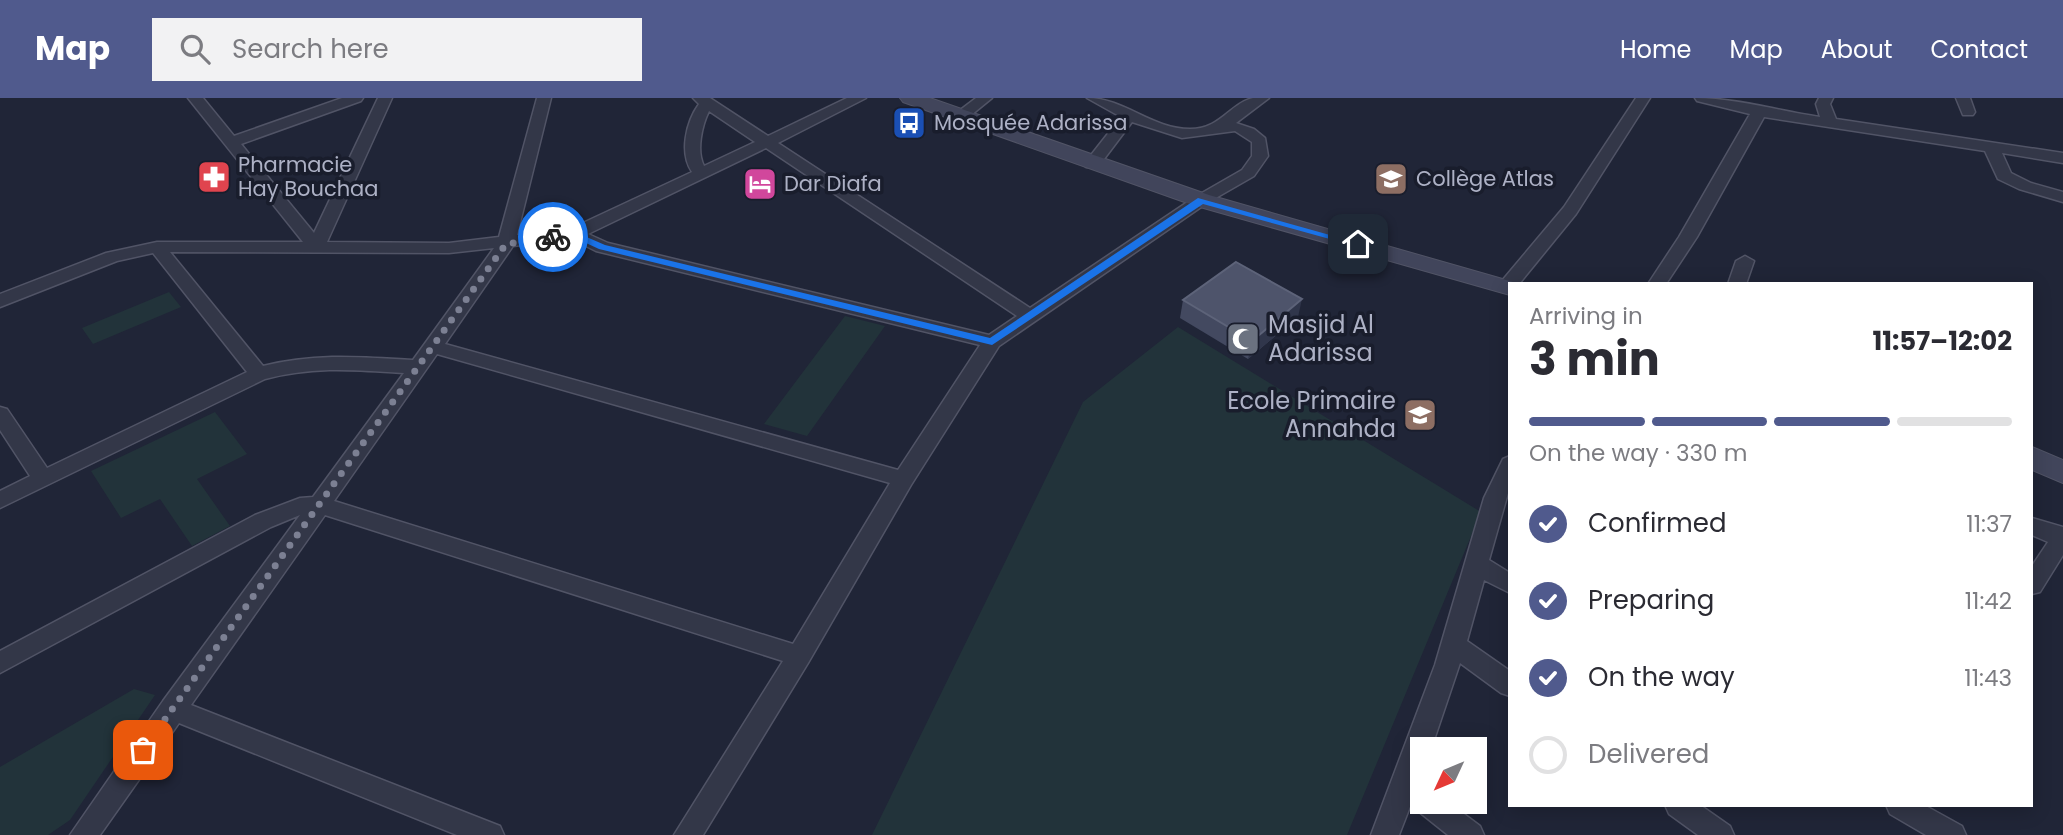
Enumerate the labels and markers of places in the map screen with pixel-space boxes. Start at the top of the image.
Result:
bus stop icon: Mosquée Adarissa [890,104,928,142]
place label: Mosquée Adarissa [934,108,1127,137]
place label: Pharmacie Hay Bouchaa [238,150,379,203]
pharmacy icon: Pharmacie Hay Bouchaa [195,158,233,196]
school or university icon: Collège Atlas [1372,160,1410,198]
place label: Collège Atlas [1416,164,1554,193]
hotel icon: Dar Diafa [741,165,779,203]
place label: Dar Diafa [784,169,882,198]
pin [1328,214,1388,274]
place label: Masjid Al Adarissa [1268,308,1374,369]
mosque icon: Masjid Al Adarissa [1224,320,1262,358]
place label: Ecole Primaire Annahda [1227,384,1396,445]
school or university icon: Ecole Primaire Annahda [1401,396,1439,434]
pin [113,720,173,780]

